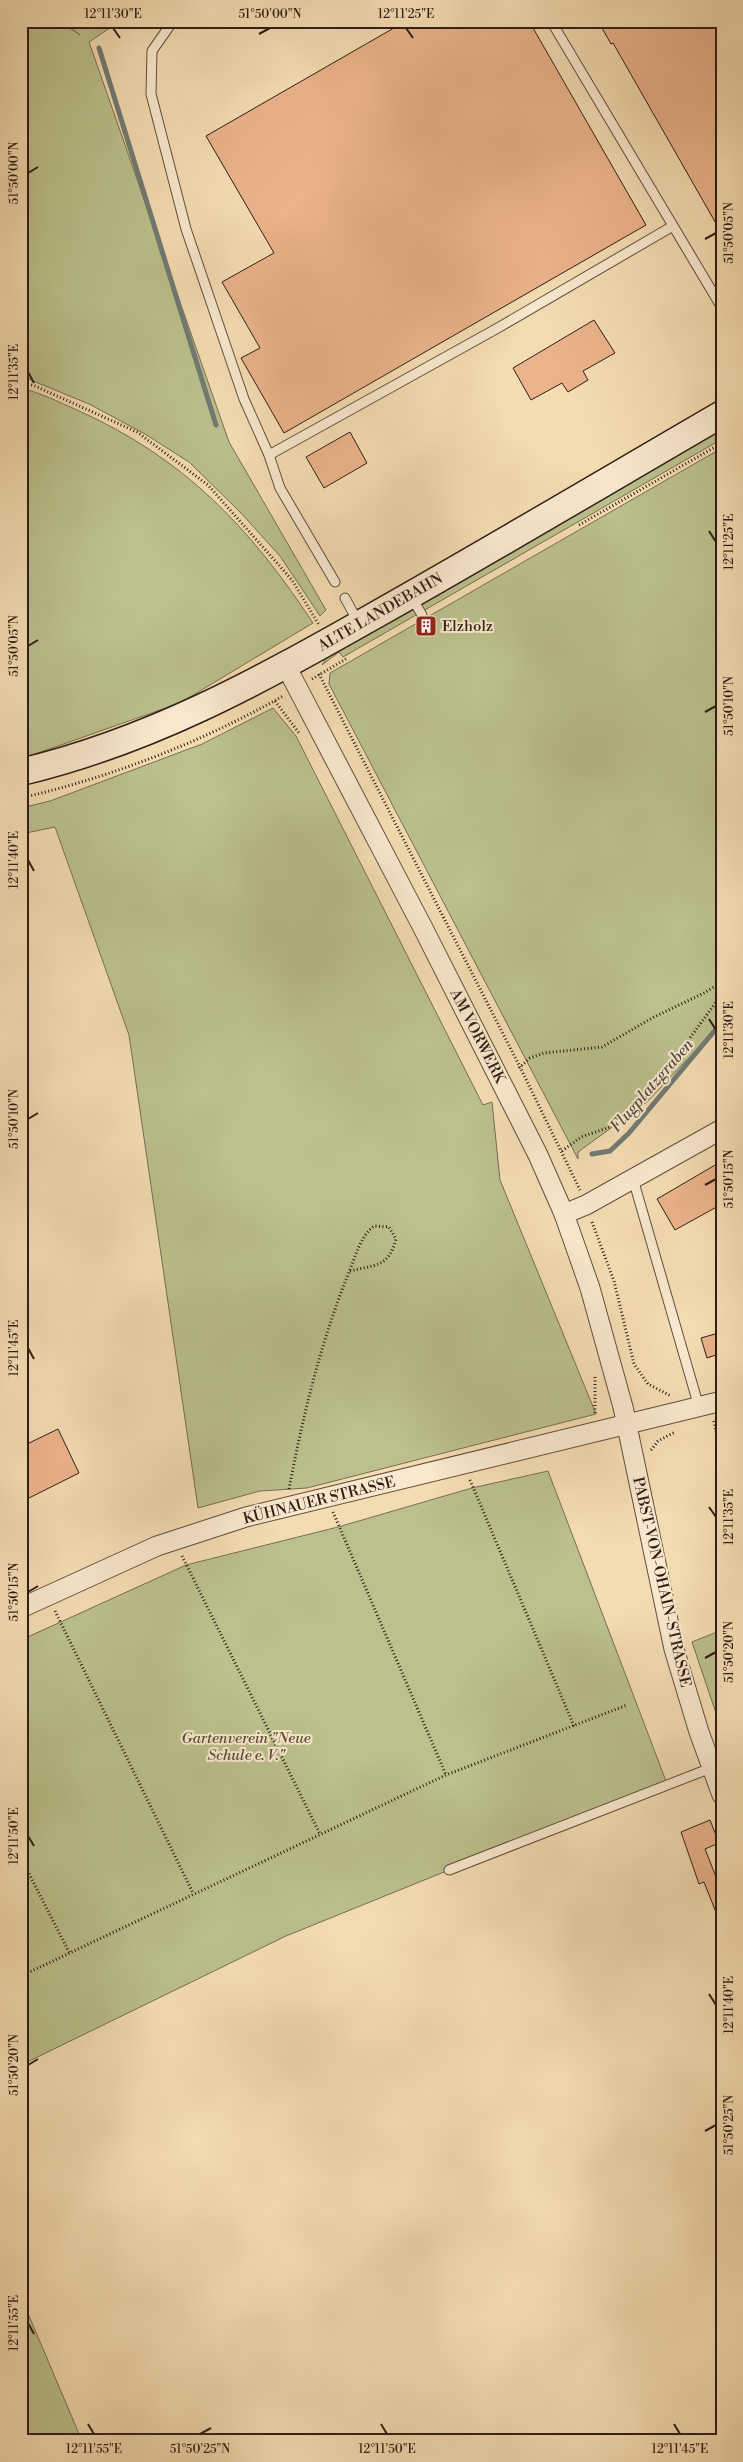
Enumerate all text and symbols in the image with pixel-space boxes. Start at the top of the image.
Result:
text: 12°11'30"E [84,7,142,22]
text: 51°50'00"N [239,7,302,22]
text: 12°11'25"E [378,7,434,22]
text: 51°50'00"N [7,141,22,204]
text: 51°50'05"N [722,202,737,264]
text: 12°11'35"E [7,344,22,400]
text: 12°11'25"E [722,514,737,570]
street label: ALTE LANDEBAHN [314,569,446,656]
building icon: Elzholz [414,614,438,638]
text: 51°50'05"N [7,615,22,677]
place label: Elzholz [442,617,493,636]
text: 51°50'10"N [722,676,737,736]
text: 12°11'40"E [7,831,22,889]
street label: AM VORWERK [445,985,510,1087]
text: 12°11'30"E [722,1001,737,1059]
water label: Flugplatzgraben [606,1034,698,1136]
text: 51°50'10"N [7,1089,22,1149]
text: 51°50'15"N [722,1150,737,1208]
text: 12°11'45"E [7,1320,22,1376]
street label: KÜHNAUER STRASSE [241,1471,397,1529]
street label: PABST-VON-OHAIN-STRASSE [628,1475,695,1689]
text: 12°11'35"E [722,1489,737,1545]
text: 51°50'15"N [7,1563,22,1621]
text: 51°50'20"N [722,1621,737,1683]
park label: Gartenverein "Neue Schule e. V." [181,1729,311,1765]
text: 12°11'50"E [7,1807,22,1865]
text: 12°11'40"E [722,1976,737,2034]
text: 51°50'20"N [7,2034,22,2096]
text: 51°50'25"N [722,2095,737,2155]
text: 12°11'55"E [7,2295,22,2351]
text: 12°11'55"E [66,2442,122,2457]
text: 51°50'25"N [170,2442,230,2457]
text: 12°11'50"E [358,2442,416,2457]
text: 12°11'45"E [652,2442,708,2457]

